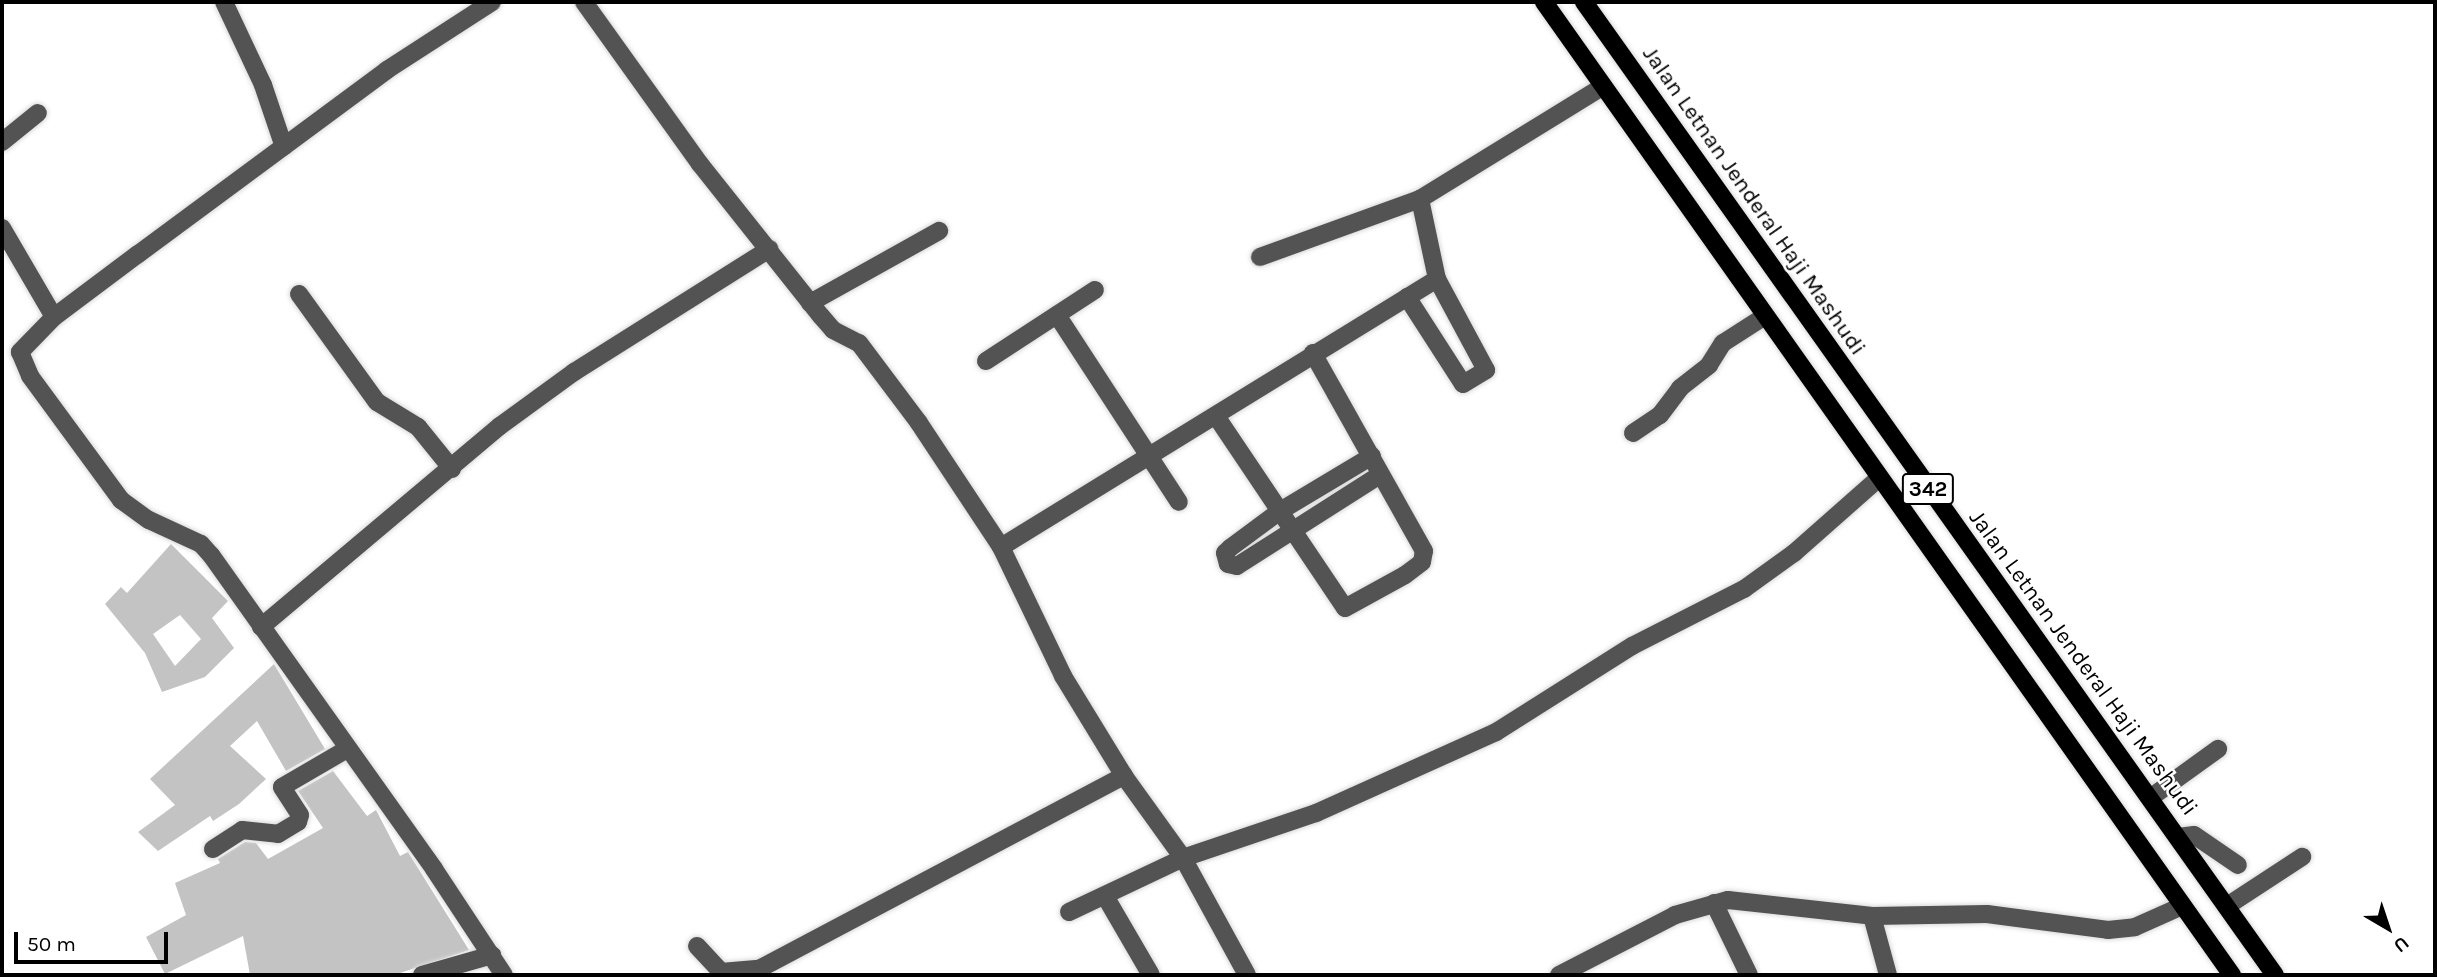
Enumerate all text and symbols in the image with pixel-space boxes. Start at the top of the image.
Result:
street label: Jalan Letnan Jenderal Haji Mashudi [1636,41,1872,361]
road number: 342 [1902,472,1954,506]
street label: Jalan Letnan Jenderal Haji Mashudi [1963,505,2203,821]
north arrow [2353,893,2423,963]
scale bar [18,918,172,962]
text: 50 m [27,932,76,956]
text: U [2389,932,2413,957]

